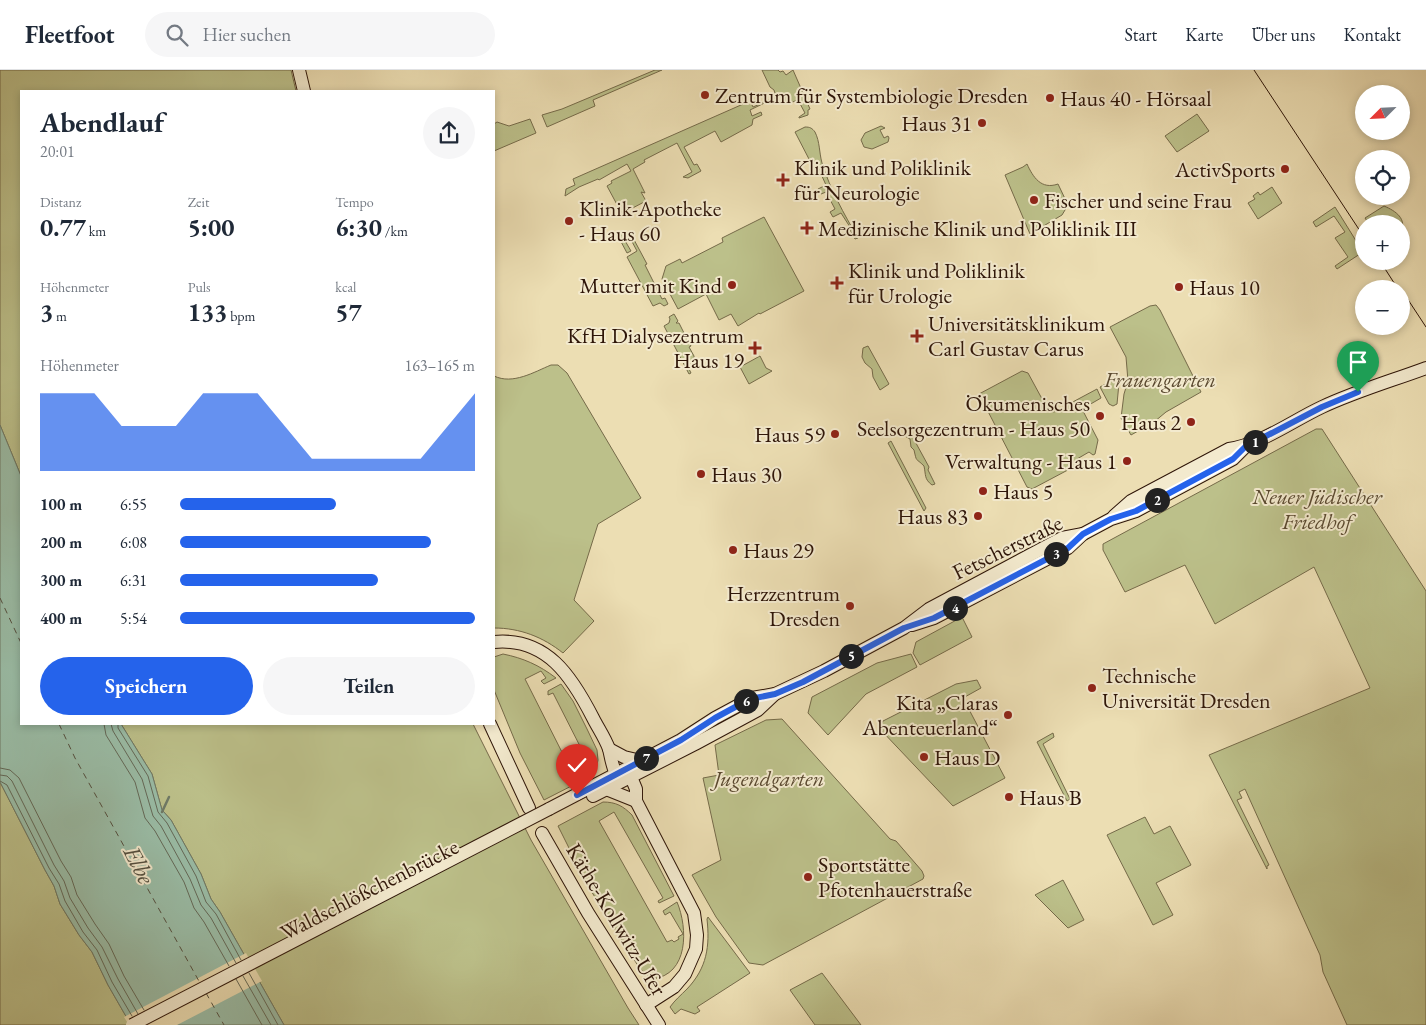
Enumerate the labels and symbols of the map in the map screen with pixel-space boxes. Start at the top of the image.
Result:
place label: Zentrum für Systembiologie Dresden [715,81,1028,110]
place label: Haus 40 - Hörsaal [1060,84,1212,113]
north arrow [1355,85,1410,140]
marker: Zentrum für Systembiologie Dresden [699,89,711,101]
marker: Haus 40 - Hörsaal [1044,92,1056,104]
place label: Haus 31 [901,109,972,138]
marker: Haus 31 [976,117,988,129]
place label: Klinik und Poliklinik für Neurologie [794,153,971,207]
place label: ActivSports [1174,155,1275,184]
marker: ActivSports [1279,163,1291,175]
marker: Klinik und Poliklinik für Neurologie [776,173,790,187]
place label: Fischer und seine Frau [1044,186,1232,215]
place label: Klinik-Apotheke - Haus 60 [579,194,722,248]
marker: Fischer und seine Frau [1028,194,1040,206]
place label: Medizinische Klinik und Poliklinik III [818,214,1137,243]
marker: Klinik-Apotheke - Haus 60 [563,215,575,227]
marker: Medizinische Klinik und Poliklinik III [800,221,814,235]
place label: Klinik und Poliklinik für Urologie [848,256,1025,310]
place label: Mutter mit Kind [580,271,723,300]
place label: Haus 10 [1189,273,1260,302]
marker: Klinik und Poliklinik für Urologie [830,276,844,290]
marker: Mutter mit Kind [726,279,738,291]
marker: Haus 10 [1173,281,1185,293]
place label: Universitätsklinikum Carl Gustav Carus [928,309,1105,363]
place label: KfH Dialysezentrum Haus 19 [567,321,744,375]
marker: Universitätsklinikum Carl Gustav Carus [910,329,924,343]
marker: KfH Dialysezentrum Haus 19 [748,341,762,355]
pin [1337,341,1379,392]
park label: Frauengarten [1103,365,1216,394]
place label: Ökumenisches Seelsorgezentrum - Haus 50 [857,389,1090,443]
place label: Haus 2 [1121,408,1181,437]
marker: Ökumenisches Seelsorgezentrum - Haus 50 [1094,410,1106,422]
marker: Haus 2 [1185,416,1197,428]
place label: Haus 59 [754,420,825,449]
marker: Haus 59 [829,428,841,440]
pin: 1 [1242,430,1268,454]
place label: Verwaltung - Haus 1 [945,447,1117,476]
marker: Verwaltung - Haus 1 [1121,455,1133,467]
place label: Haus 30 [711,460,782,489]
marker: Haus 30 [695,468,707,480]
place label: Haus 5 [993,477,1053,506]
park label: Neuer Jüdischer Friedhof [1251,482,1383,536]
marker: Haus 5 [977,485,989,497]
pin: 2 [1144,488,1170,512]
place label: Haus 83 [897,502,968,531]
street label: Fetscherstraße [947,508,1068,587]
marker: Haus 83 [972,510,984,522]
place label: Haus 29 [743,536,814,565]
pin: 3 [1044,542,1068,566]
marker: Haus 29 [727,544,739,556]
place label: Herzzentrum Dresden [727,579,840,633]
pin: 4 [942,596,968,620]
marker: Herzzentrum Dresden [844,600,856,612]
pin: 5 [838,644,864,668]
place label: Technische Universität Dresden [1102,661,1271,715]
marker: Technische Universität Dresden [1086,682,1098,694]
pin: 6 [734,688,758,714]
place label: Kita „Claras Abenteuerland“ [861,688,998,742]
marker: Kita „Claras Abenteuerland“ [1002,709,1014,721]
place label: Haus D [934,743,1000,772]
pin [556,744,598,795]
pin: 7 [634,746,658,770]
marker: Haus D [918,751,930,763]
park label: Jugendgarten [709,764,824,793]
place label: Haus B [1019,783,1082,812]
marker: Haus B [1003,791,1015,803]
street label: Waldschlößchenbrücke [275,832,464,947]
street label: Käthe-Kollwitz-Ufer [560,838,674,1001]
water label: Elbe [116,839,163,890]
place label: Sportstätte Pfotenhauerstraße [818,850,972,904]
marker: Sportstätte Pfotenhauerstraße [802,871,814,883]

